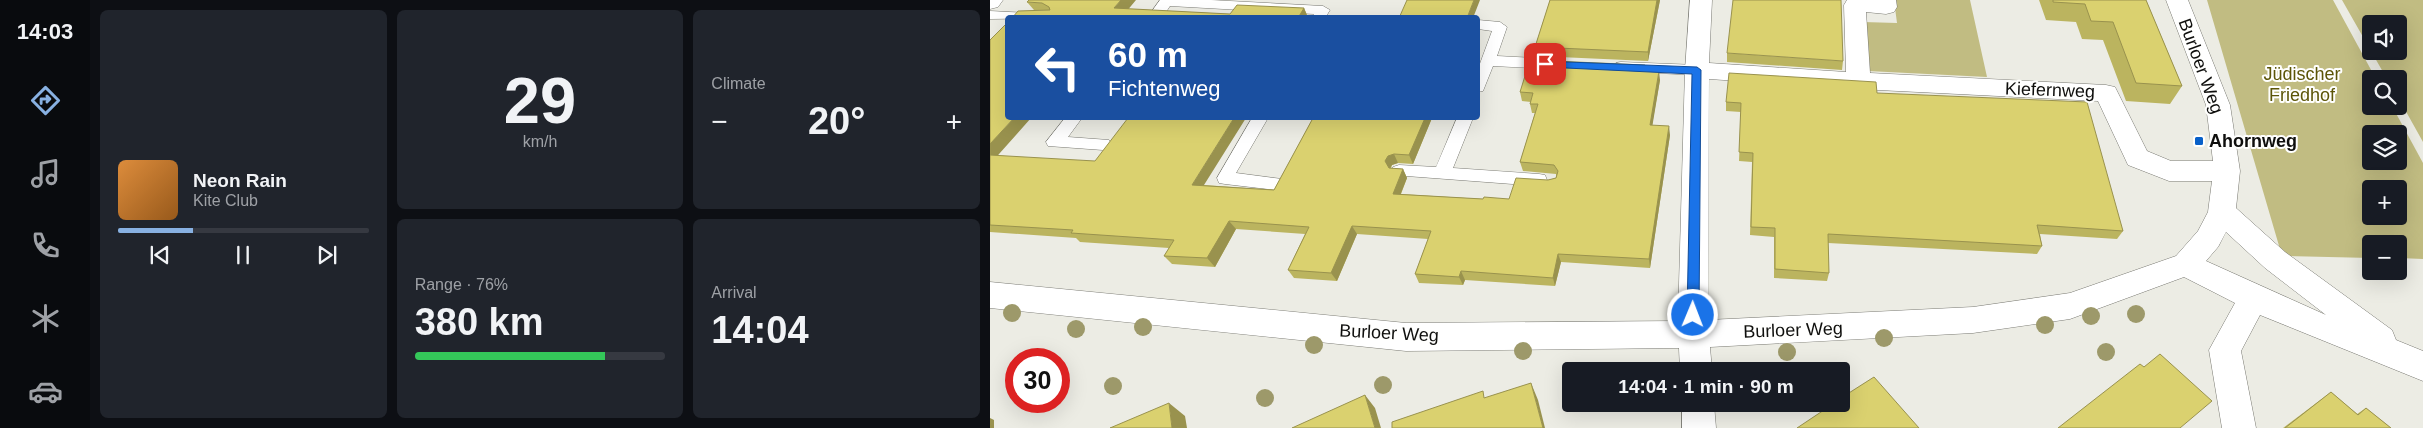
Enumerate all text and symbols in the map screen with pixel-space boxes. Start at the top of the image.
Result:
map controls [2362,15,2407,280]
button: sound [2362,15,2407,60]
street label: Burloer Weg [2175,16,2227,116]
text: 14:03 [17,19,73,44]
icon: left [1025,35,1090,100]
text: 60 m [1108,35,1188,74]
pin [1524,43,1566,85]
icon: arrive [1531,50,1559,78]
text: 29 [504,64,576,137]
park label: Jüdischer Friedhof [2263,64,2341,105]
button: search [2362,70,2407,115]
text: Climate [711,75,766,92]
text: Fichtenweg [1108,76,1221,101]
street label: Kiefernweg [2005,78,2095,102]
icon: directions [28,83,63,118]
text: 20° [808,100,865,142]
text: − [711,106,728,137]
text: + [946,106,962,137]
button: layers [2362,125,2407,170]
place label: Ahornweg [2209,131,2297,151]
text: km/h [523,133,557,150]
marker: Ahornweg [2193,135,2205,147]
icon: music [28,156,63,191]
text: Neon Rain [193,170,287,191]
button: + [2362,180,2407,225]
text: Kite Club [193,192,258,209]
icon: phone [28,228,63,263]
button: − [2362,235,2407,280]
icon: previous [146,241,174,269]
icon: pause [229,241,257,269]
icon: next [313,241,341,269]
text: Range · 76% [415,276,508,293]
text: Arrival [711,284,757,301]
position arrow [1666,288,1718,340]
icon: climate [28,301,63,336]
text: 380 km [415,301,544,343]
text: 14:04 [711,309,809,351]
street label: Burloer Weg [1743,318,1843,342]
street label: Burloer Weg [1339,320,1439,346]
speed limit sign: 30 [1005,348,1070,413]
icon: car [28,374,63,409]
text: 14:04 · 1 min · 90 m [1618,376,1794,397]

